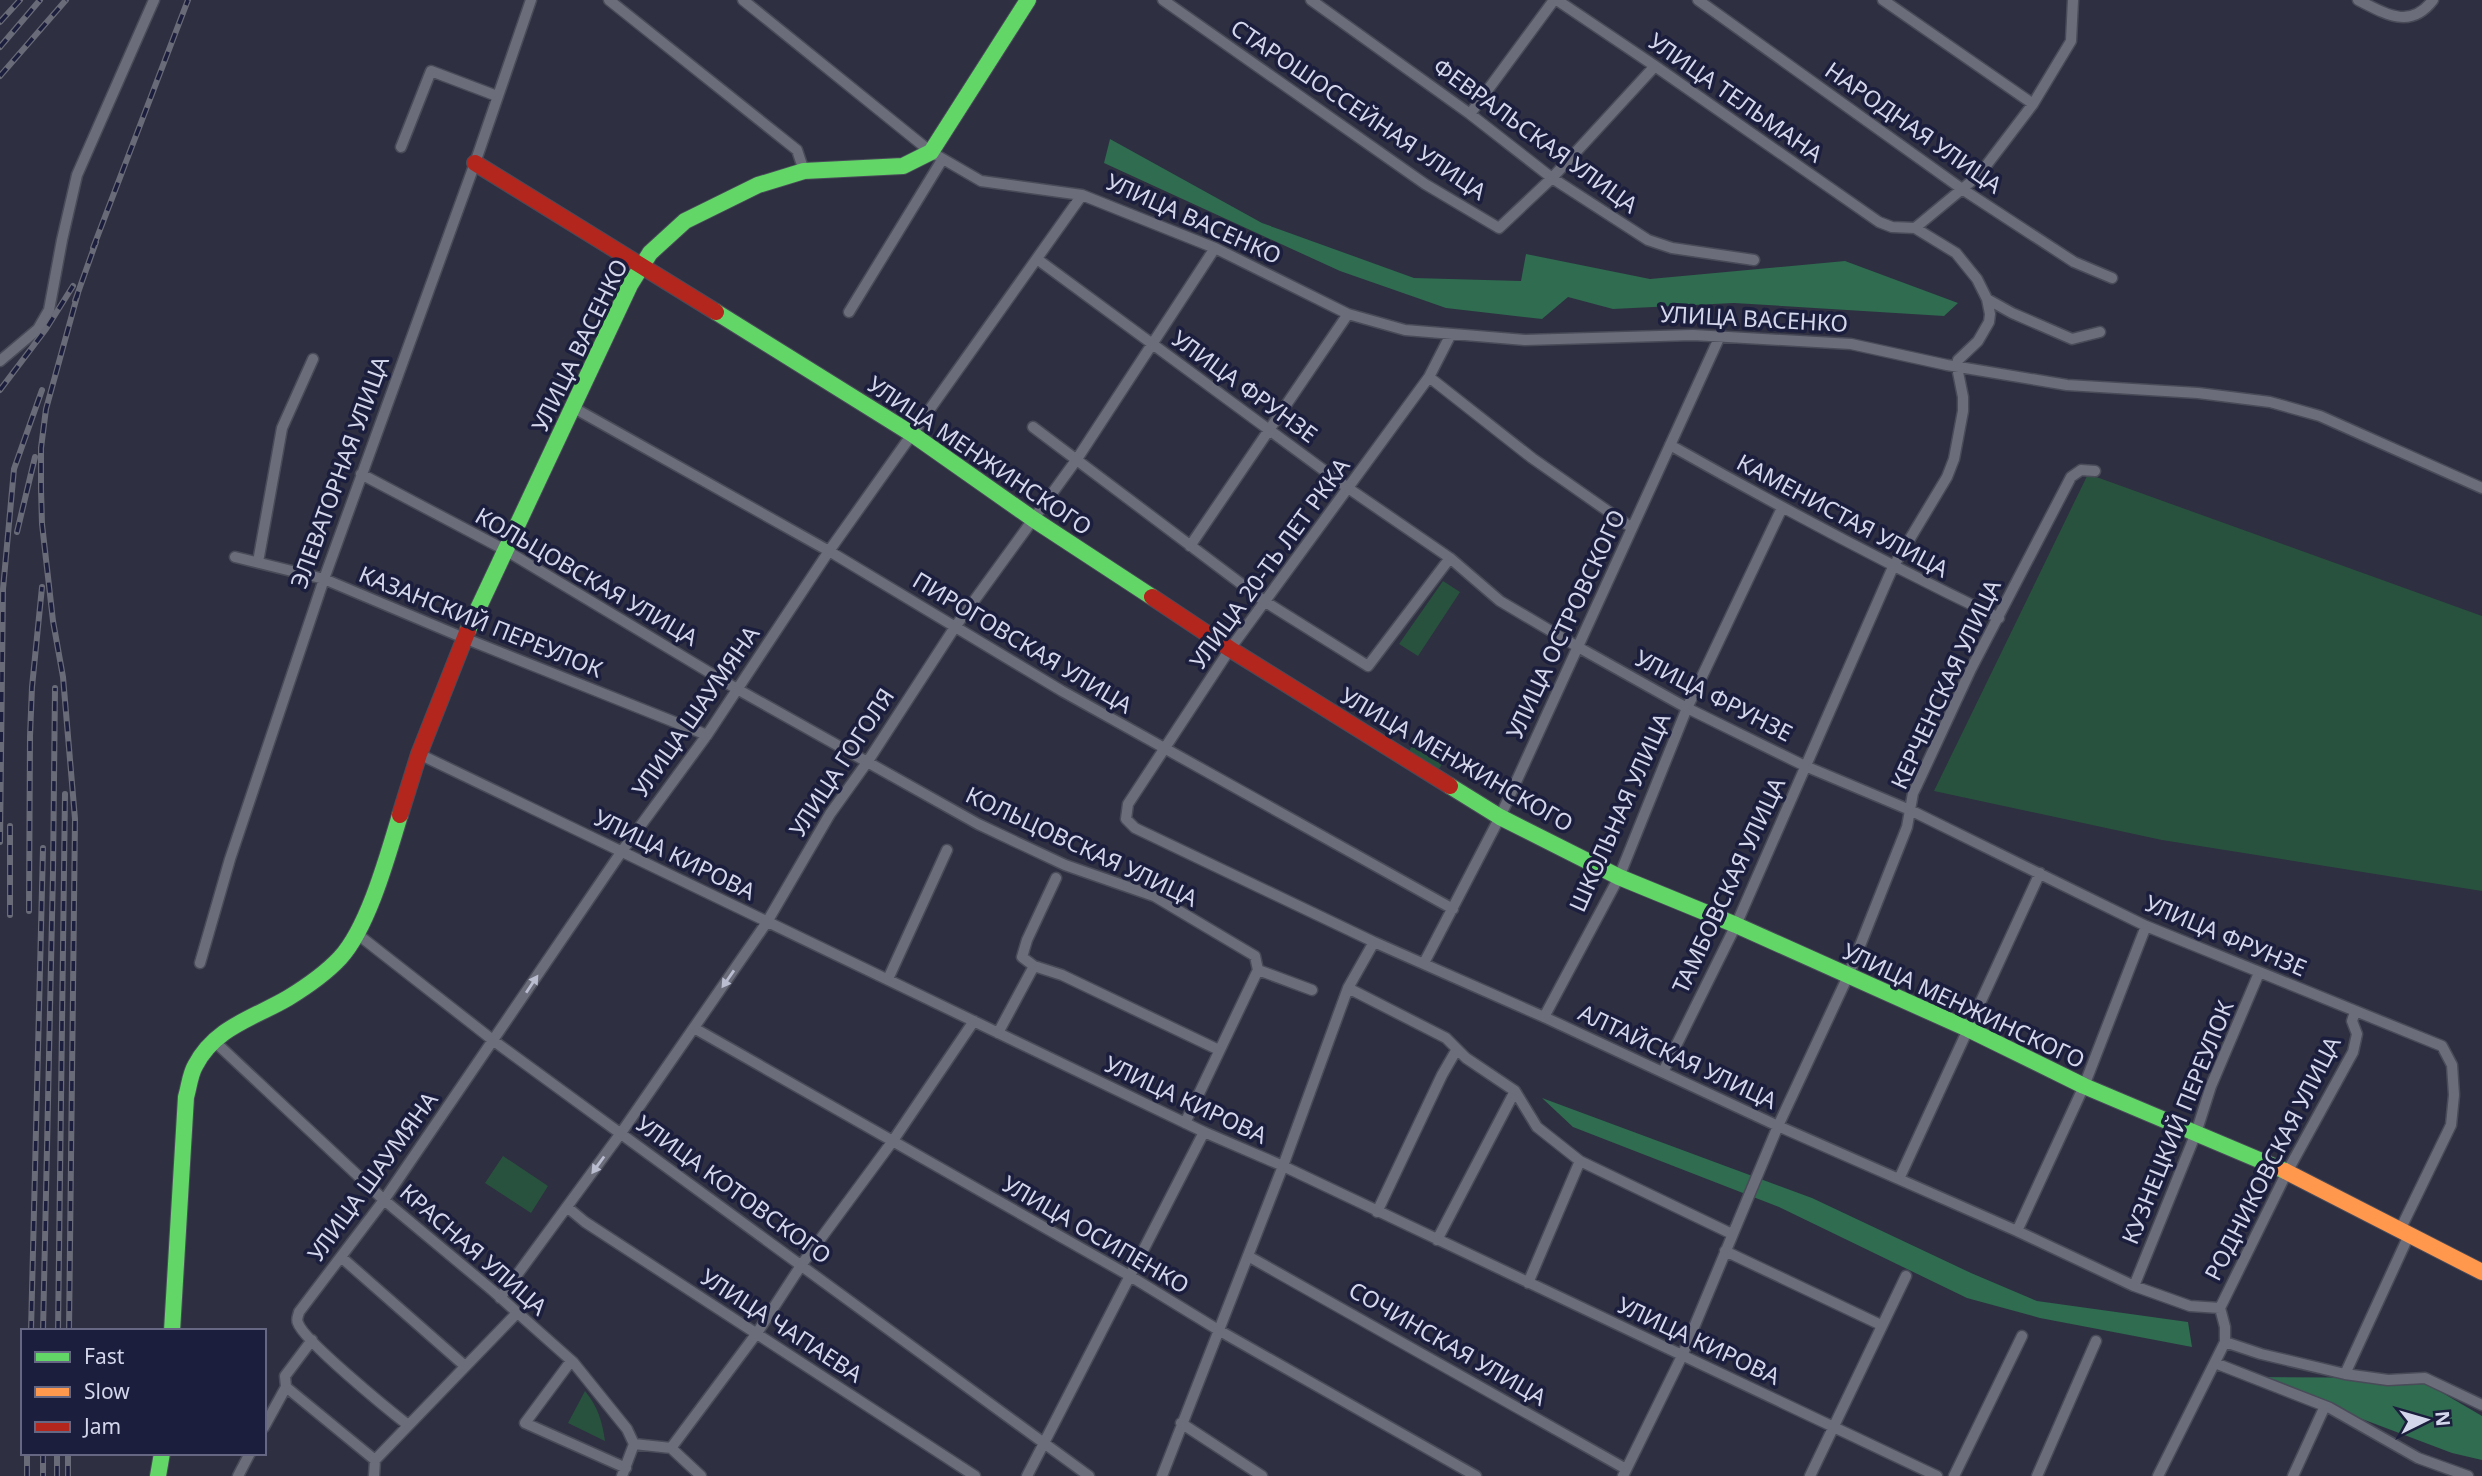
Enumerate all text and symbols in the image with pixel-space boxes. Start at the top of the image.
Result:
street label: СТАРОШОССЕЙНАЯ УЛИЦА [1225,11,1493,207]
street label: УЛИЦА ТЕЛЬМАНА [1642,25,1830,169]
street label: ФЕВРАЛЬСКАЯ УЛИЦА [1427,50,1645,220]
street label: НАРОДНАЯ УЛИЦА [1819,54,2009,200]
street label: УЛИЦА ВАСЕНКО [1101,165,1287,271]
street label: УЛИЦА ВАСЕНКО [523,253,635,437]
street label: УЛИЦА ВАСЕНКО [1659,297,1849,339]
street label: УЛИЦА ФРУНЗЕ [1166,322,1324,450]
street label: ЭЛЕВАТОРНАЯ УЛИЦА [282,351,396,593]
street label: УЛИЦА МЕНЖИНСКОГО [862,368,1098,542]
street label: КАМЕНИСТАЯ УЛИЦА [1731,446,1955,585]
street label: УЛИЦА 20-ТЬ ЛЕТ РККА [1181,451,1357,675]
street label: КОЛЬЦОВСКАЯ УЛИЦА [470,499,705,653]
street label: УЛИЦА ОСТРОВСКОГО [1498,504,1632,744]
street label: КАЗАНСКИЙ ПЕРЕУЛОК [354,557,608,685]
street label: ПИРОГОВСКАЯ УЛИЦА [907,564,1139,721]
street label: КЕРЧЕНСКАЯ УЛИЦА [1882,574,2008,794]
street label: УЛИЦА ШАУМЯНА [624,619,766,803]
street label: УЛИЦА ФРУНЗЕ [1630,642,1798,748]
street label: УЛИЦА МЕНЖИНСКОГО [1335,679,1579,839]
street label: УЛИЦА ГОГОЛЯ [781,681,901,843]
street label: ШКОЛЬНАЯ УЛИЦА [1561,707,1677,917]
street label: ТАМБОВСКАЯ УЛИЦА [1664,771,1792,998]
street label: КОЛЬЦОВСКАЯ УЛИЦА [961,778,1203,914]
street label: УЛИЦА КИРОВА [589,801,761,907]
street label: УЛИЦА ФРУНЗЕ [2140,887,2312,983]
street label: УЛИЦА МЕНЖИНСКОГО [1838,935,2090,1075]
one-way arrow [721,970,735,988]
one-way arrow [525,975,539,993]
street label: КУЗНЕЦКИЙ ПЕРЕУЛОК [2113,995,2241,1249]
street label: АЛТАЙСКАЯ УЛИЦА [1574,996,1783,1116]
street label: РОДНИКОВСКАЯ УЛИЦА [2196,1030,2348,1286]
street label: УЛИЦА КИРОВА [1099,1047,1273,1151]
street label: УЛИЦА ШАУМЯНА [300,1084,445,1267]
street label: УЛИЦА КОТОВСКОГО [630,1107,838,1271]
one-way arrow [591,1156,605,1174]
street label: УЛИЦА ОСИПЕНКО [997,1167,1195,1301]
street label: КРАСНАЯ УЛИЦА [393,1176,555,1322]
street label: УЛИЦА ЧАПАЕВА [695,1261,870,1390]
street label: СОЧИНСКАЯ УЛИЦА [1343,1273,1553,1413]
street label: УЛИЦА КИРОВА [1612,1288,1786,1392]
legend [21,1329,266,1455]
text: Fast [84,1342,125,1370]
text: Slow [84,1377,130,1405]
north arrow [2391,1385,2461,1455]
text: N [2429,1410,2457,1427]
text: Jam [82,1412,121,1440]

